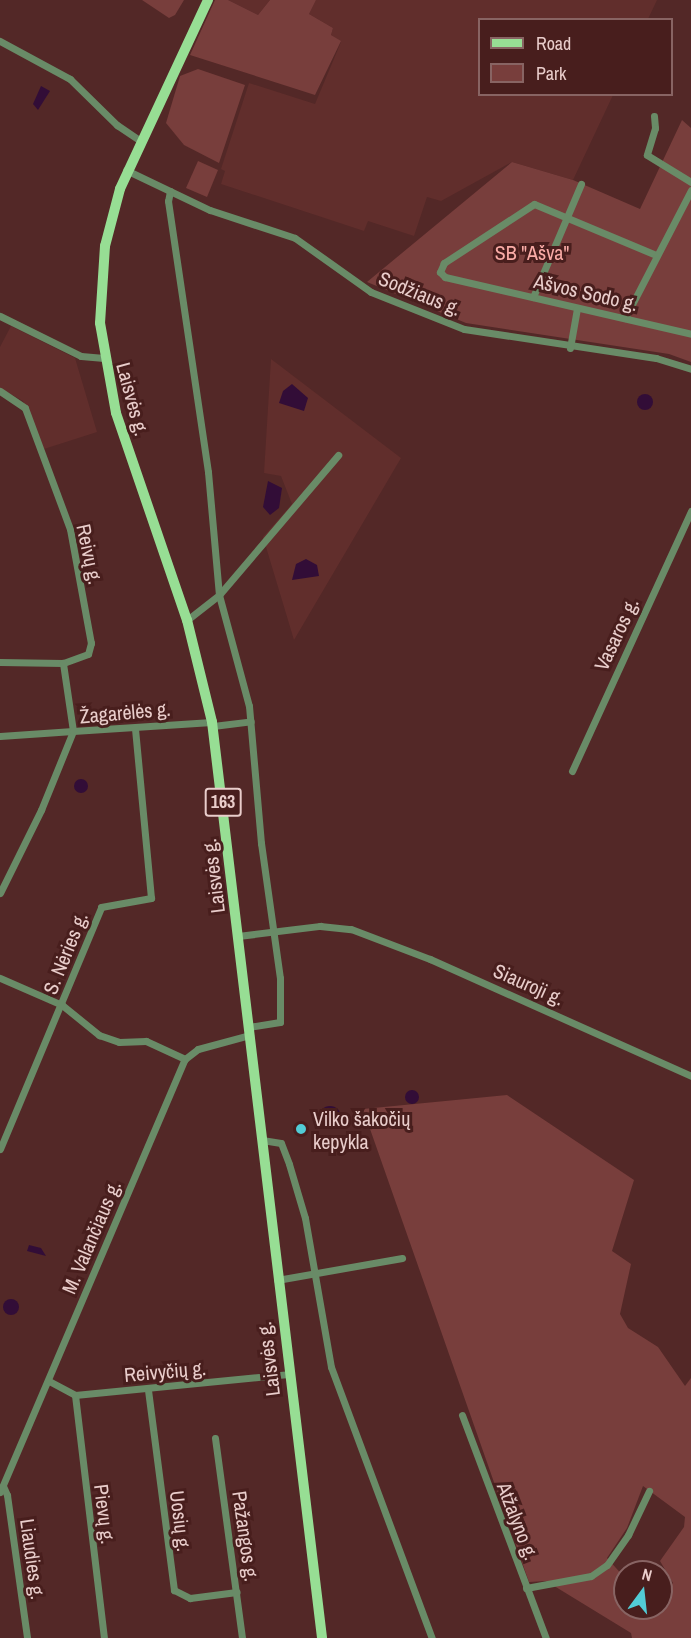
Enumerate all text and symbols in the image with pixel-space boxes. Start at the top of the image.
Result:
legend [478,18,673,96]
text: Road [536,31,571,56]
text: Park [536,61,566,86]
park label: SB "Ašva" [495,240,569,264]
street label: Sodžiaus g. [375,266,465,320]
street label: Ašvos Sodo g. [532,268,640,316]
street label: Laisvės g. [112,360,154,438]
street label: Reivų g. [72,522,108,586]
street label: Vasaros g. [589,594,643,674]
street label: Žagarėlės g. [79,696,171,728]
road number: 163 [204,787,242,817]
street label: Laisvės g. [197,837,229,915]
street label: S. Nėries g. [38,908,92,998]
street label: Siauroji g. [490,958,568,1010]
place label: Vilko šakočių kepykla [313,1106,410,1153]
marker: Vilko šakočių kepykla [294,1122,308,1136]
street label: M. Valančiaus g. [56,1177,126,1297]
street label: Laisvės g. [252,1320,284,1398]
street label: Reivyčių g. [123,1355,207,1387]
street label: Atžalyno g. [492,1479,544,1563]
street label: Pievų g. [89,1483,121,1545]
street label: Uosių g. [165,1489,197,1553]
street label: Pažangos g. [228,1489,264,1583]
street label: Liaudies g. [15,1517,51,1601]
north arrow [613,1560,673,1620]
text: N [640,1563,655,1586]

